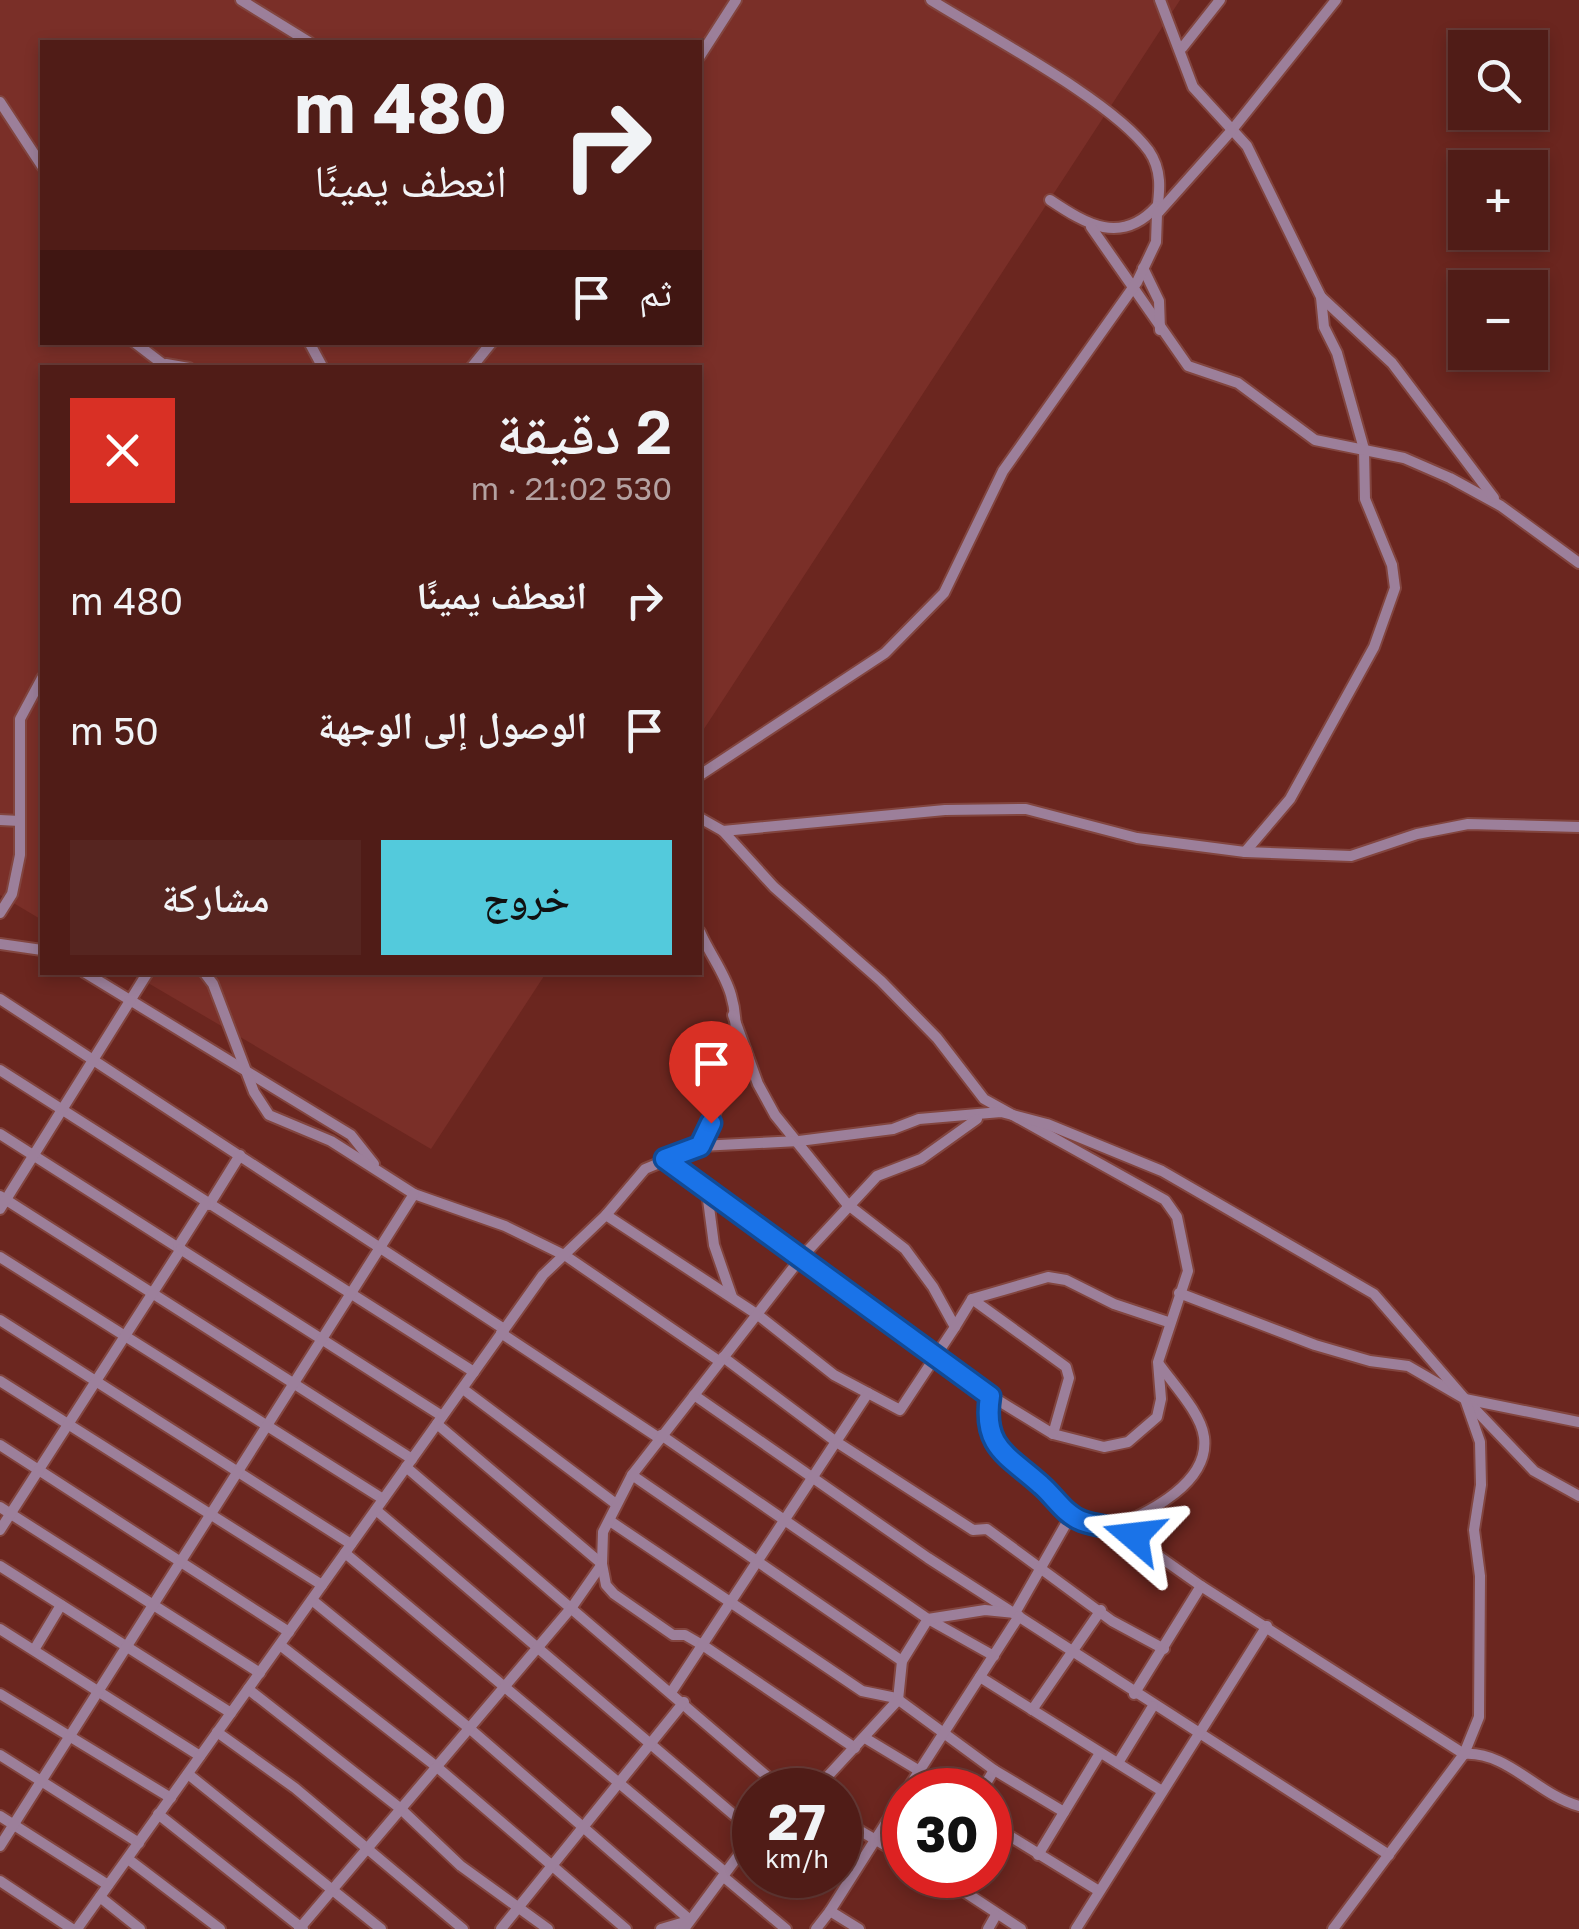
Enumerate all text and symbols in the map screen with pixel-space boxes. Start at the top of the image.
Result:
map controls [1448,30,1548,370]
button: search [1448,30,1548,130]
text: 480 m [294,64,507,148]
icon: right [542,80,672,210]
button: + [1448,150,1548,250]
text: انعطف يمينًا [314,153,507,207]
text: ثم [639,269,672,314]
icon: arrive [564,270,619,325]
button: − [1448,270,1548,370]
text: 2 دقيقة [496,395,672,467]
button: close [70,398,175,503]
text: 530 m · 21:02 [471,469,672,507]
text: انعطف يمينًا [416,572,587,617]
icon: right [617,573,672,628]
text: 480 m [70,578,183,623]
text: الوصول إلى الوجهة [318,702,587,747]
icon: arrive [617,703,672,758]
text: 50 m [70,708,159,753]
button: مشاركة [70,840,361,955]
button: خروج [381,840,672,955]
pin [669,1021,754,1124]
icon: arrive [684,1036,739,1091]
position arrow [1082,1484,1186,1588]
speed limit sign: 30 [882,1768,1012,1898]
text: 27 [768,1791,826,1851]
text: km/h [765,1843,829,1874]

